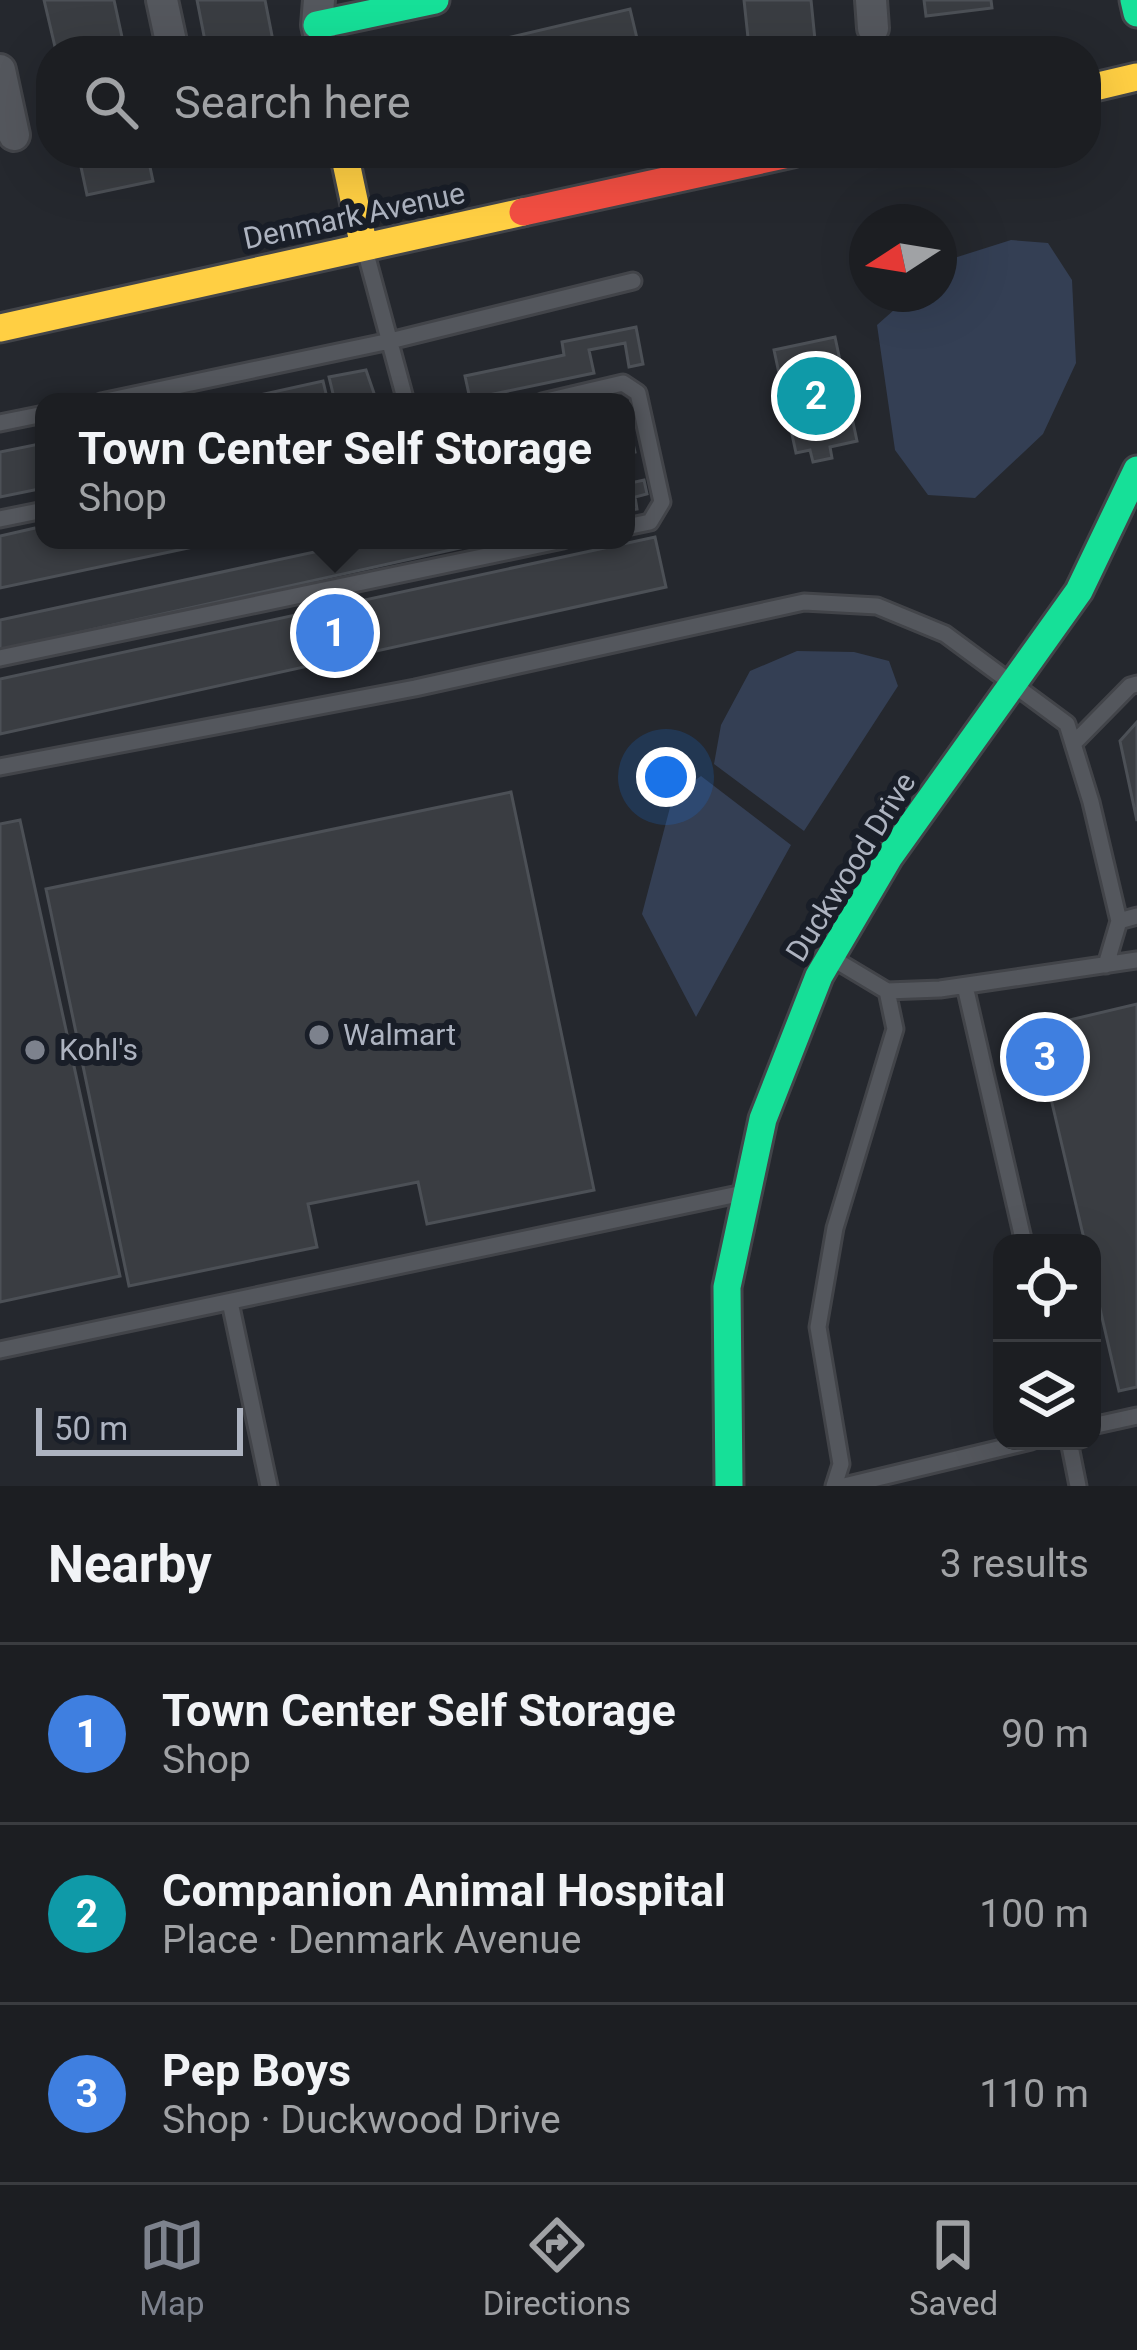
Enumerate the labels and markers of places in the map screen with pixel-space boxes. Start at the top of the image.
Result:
pin: 2 [777,351,855,441]
pin: 1 [296,588,374,678]
pin: 3 [1006,1012,1084,1102]
place label: Walmart [343,1017,456,1052]
marker: Walmart [306,1022,332,1048]
place label: Kohl's [59,1032,138,1067]
marker: Kohl's [22,1037,48,1063]

